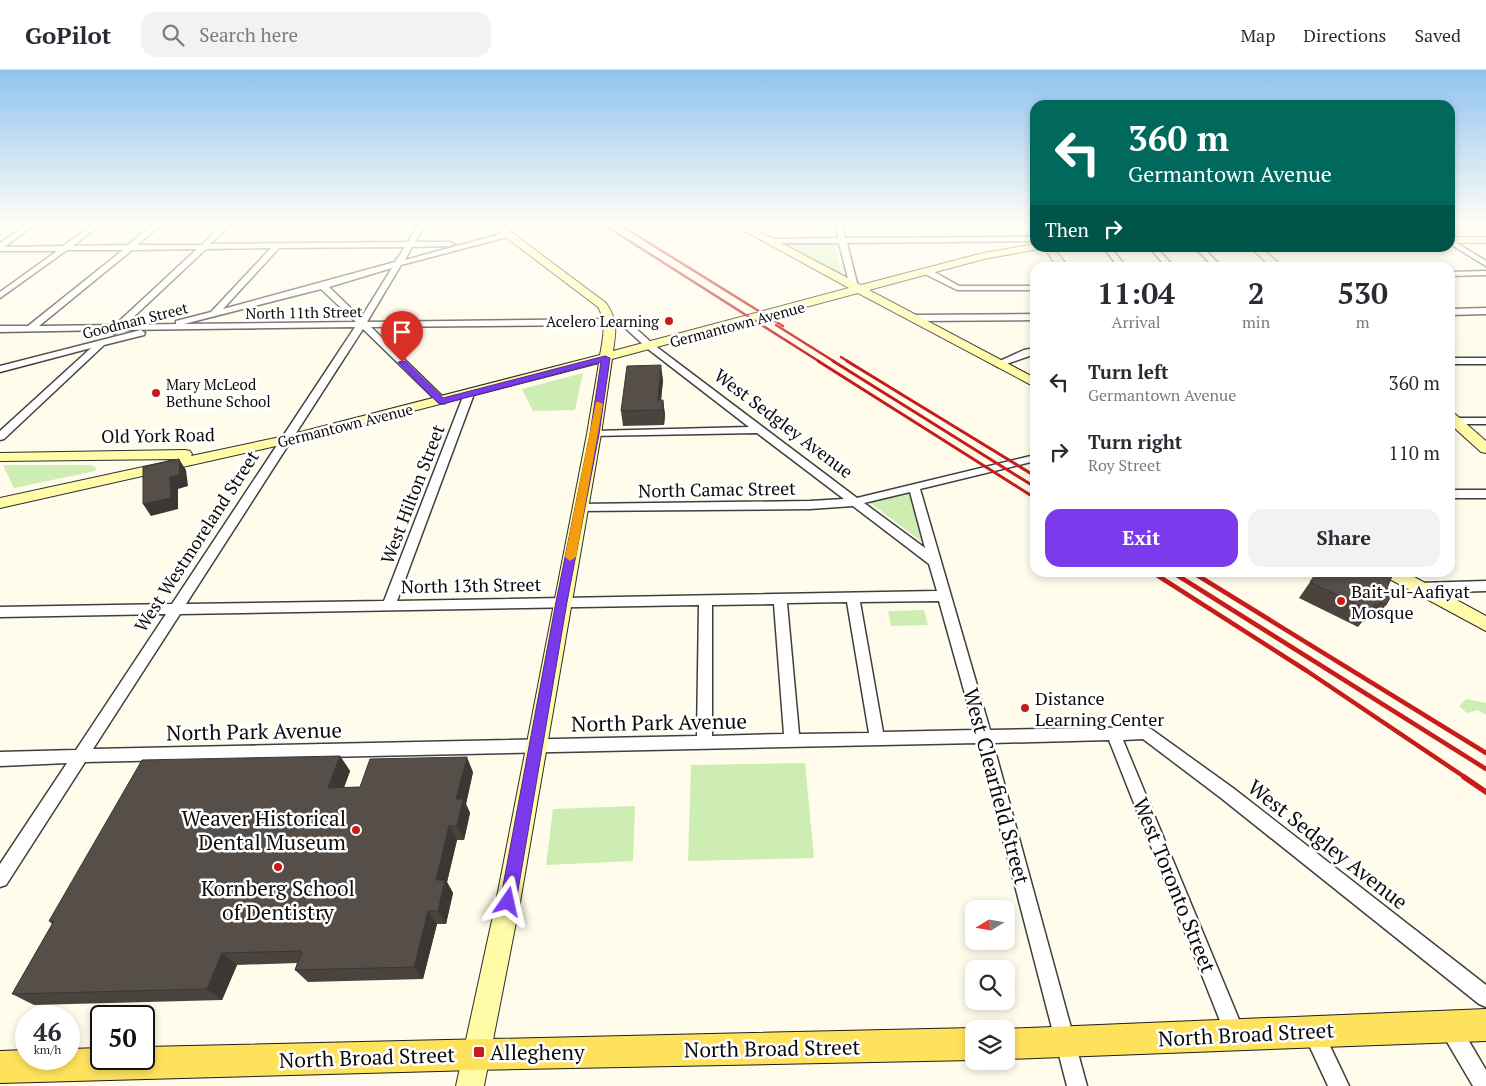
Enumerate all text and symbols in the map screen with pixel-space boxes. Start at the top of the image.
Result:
search box [141,12,491,57]
text: GoPilot [25,19,111,51]
icon: search [159,21,187,49]
text: Search here [199,22,298,47]
text: Map [1240,23,1275,47]
text: Directions [1303,23,1386,47]
text: Saved [1414,23,1461,47]
text: 360 m [1128,115,1229,161]
icon: left [1045,120,1110,185]
text: Germantown Avenue [1128,159,1332,188]
icon: right [1099,215,1127,243]
text: Then [1045,217,1089,242]
text: 11:04 [1097,273,1175,313]
text: 2 [1248,273,1265,313]
text: 530 [1337,273,1388,313]
street label: Germantown Avenue [667,296,807,352]
street label: Goodman Street [80,297,190,343]
street label: North 11th Street [245,301,363,323]
pin [381,311,423,362]
place label: Acelero Learning [546,311,660,331]
text: Arrival [1111,311,1161,333]
text: min [1242,311,1270,333]
text: m [1356,311,1369,333]
marker: Acelero Learning [663,315,675,327]
icon: arrive [388,318,416,346]
text: Turn left [1088,359,1169,384]
street label: West Sedgley Avenue [710,363,858,483]
icon: left [1045,368,1073,396]
text: 360 m [1389,370,1440,395]
place label: Mary McLeod Bethune School [166,374,271,411]
text: Germantown Avenue [1088,384,1236,406]
marker: Mary McLeod Bethune School [150,387,162,399]
street label: Germantown Avenue [275,398,415,452]
street label: West Hilton Street [374,421,450,567]
street label: Old York Road [101,422,215,448]
text: Turn right [1088,429,1182,454]
icon: right [1045,438,1073,466]
text: 110 m [1389,440,1440,465]
street label: West Westmoreland Street [128,445,264,636]
text: Roy Street [1088,454,1161,476]
street label: North Camac Street [638,476,796,502]
button: Exit [1045,509,1238,567]
button: Share [1248,509,1440,567]
street label: North 13th Street [401,572,542,598]
place label: Bait-ul-Aafiyat Mosque [1351,579,1470,624]
marker: Bait-ul-Aafiyat Mosque [1335,595,1347,607]
street label: West Clearfield Street [957,685,1037,887]
place label: Distance Learning Center [1035,686,1164,731]
marker: Distance Learning Center [1019,702,1031,714]
street label: North Park Avenue [571,706,747,738]
street label: North Park Avenue [166,715,342,747]
street label: West Sedgley Avenue [1242,773,1414,915]
street label: West Toronto Street [1127,793,1223,977]
place label: Weaver Historical Dental Museum [181,804,346,856]
marker: Weaver Historical Dental Museum [350,824,362,836]
marker: Kornberg School of Dentistry [272,861,284,873]
place label: Kornberg School of Dentistry [201,874,355,926]
position arrow [481,875,533,927]
north arrow [965,900,1015,950]
map controls [965,900,1015,1070]
button: search [965,960,1015,1010]
speed limit sign: 50 [90,1005,155,1070]
text: 46 [33,1015,62,1048]
street label: North Broad Street [1157,1015,1335,1053]
button: layers [965,1020,1015,1070]
street label: North Broad Street [684,1032,861,1064]
place label: Allegheny [490,1038,585,1066]
street label: North Broad Street [278,1040,456,1074]
text: km/h [34,1042,61,1057]
marker: Allegheny [472,1045,486,1059]

